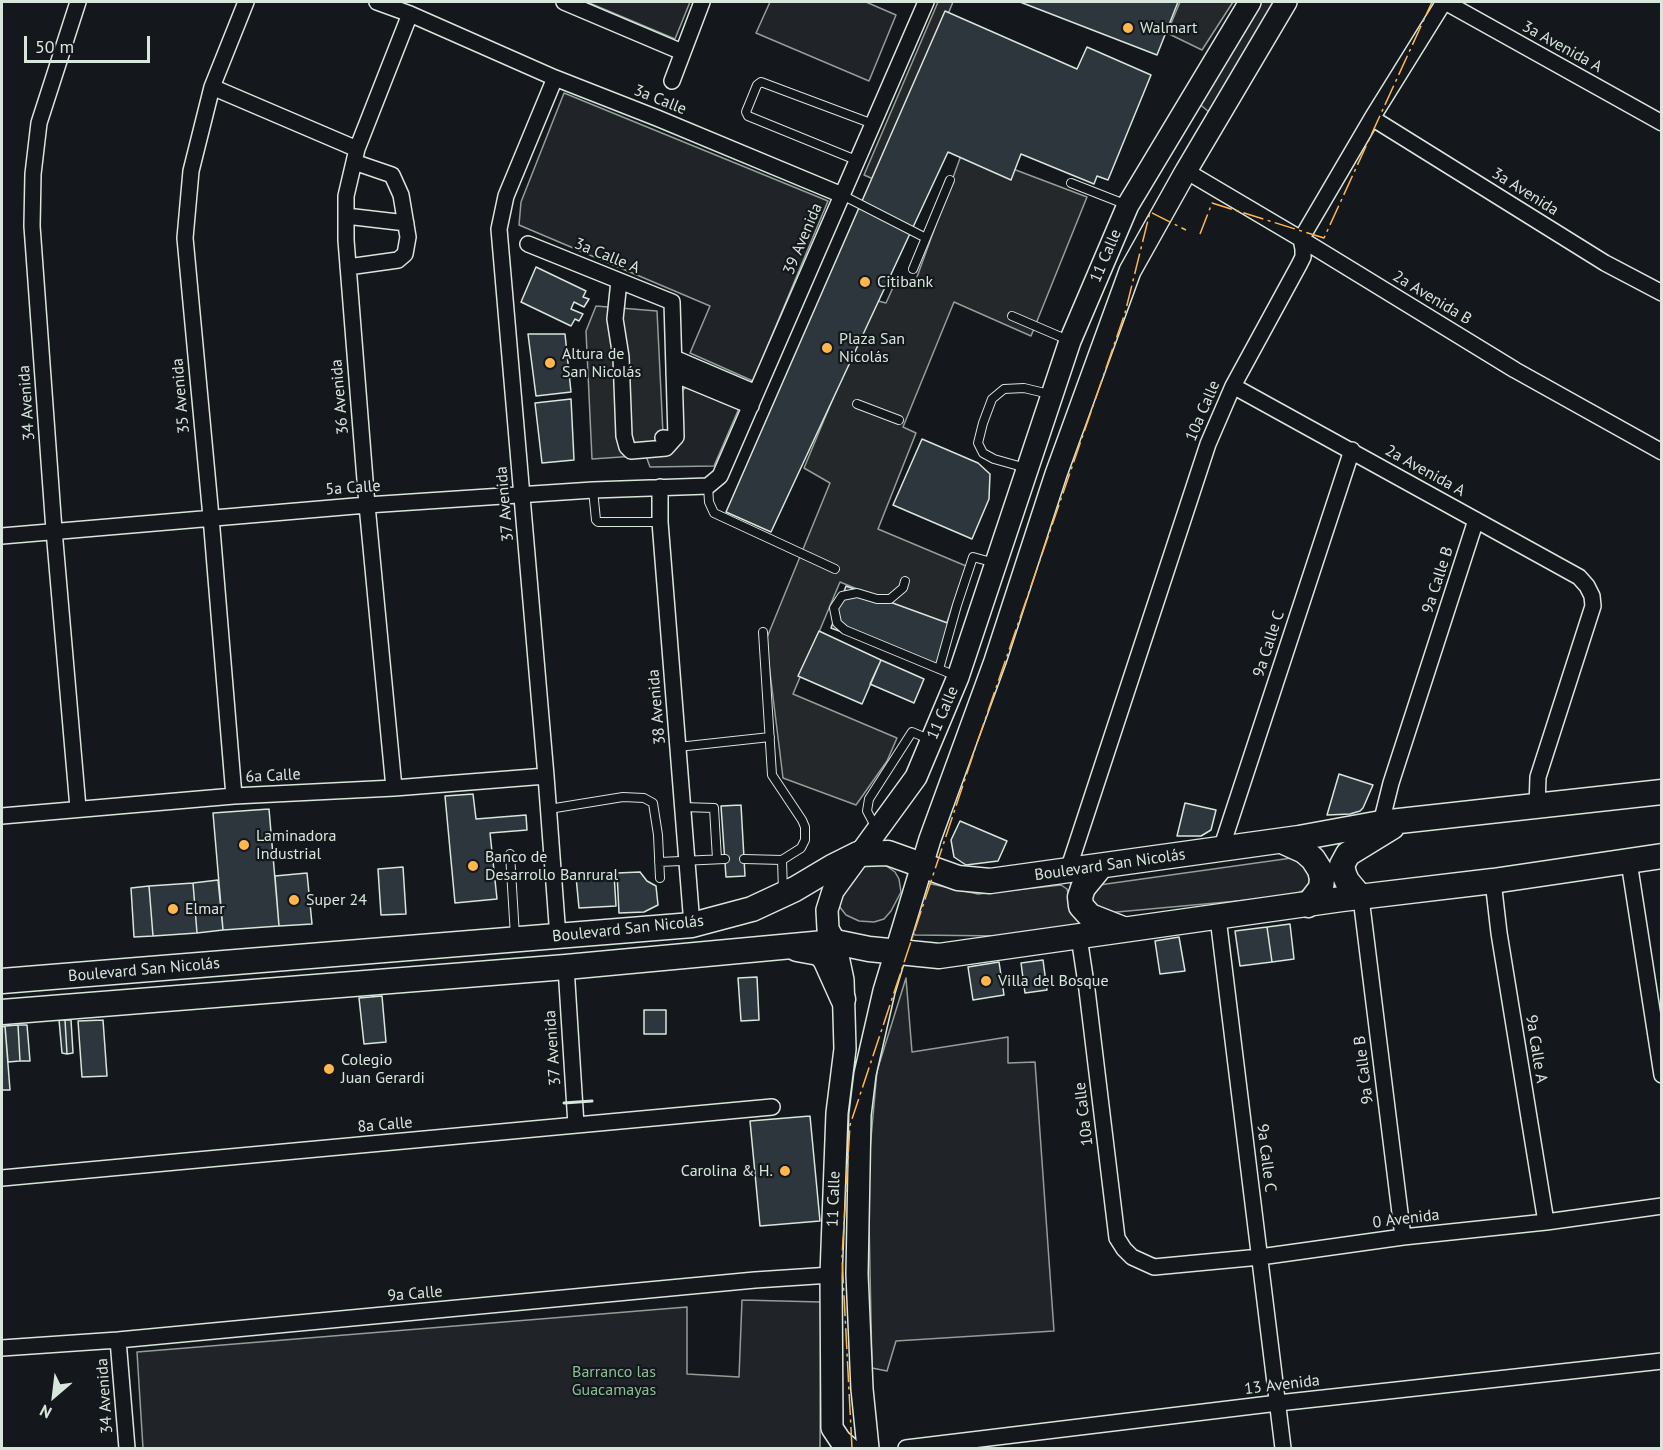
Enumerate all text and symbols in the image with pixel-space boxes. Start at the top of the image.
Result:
street label: 3a Avenida A [1519,17,1605,77]
place label: Walmart [1140,18,1197,38]
marker: Walmart [1121,21,1135,35]
scale bar [27,24,153,62]
text: 50 m [35,35,74,58]
street label: 3a Calle [631,81,689,119]
street label: 3a Avenida [1488,164,1562,220]
street label: 39 Avenida [779,200,827,278]
street label: 11 Calle [1086,226,1126,286]
street label: 3a Calle A [571,234,643,278]
street label: 2a Avenida B [1389,267,1475,329]
place label: Citibank [877,272,933,292]
marker: Citibank [858,275,872,289]
place label: Plaza San Nicolás [839,329,905,367]
marker: Plaza San Nicolás [820,341,834,355]
place label: Altura de San Nicolás [562,344,641,382]
marker: Altura de San Nicolás [543,356,557,370]
street label: 35 Avenida [168,357,194,435]
street label: 36 Avenida [327,358,353,436]
street label: 34 Avenida [15,365,39,441]
street label: 10a Calle [1182,378,1224,444]
street label: 2a Avenida A [1382,441,1468,501]
street label: 37 Avenida [492,465,518,543]
street label: 5a Calle [325,476,381,500]
street label: 9a Calle B [1418,544,1458,616]
street label: 9a Calle C [1249,608,1289,680]
street label: 38 Avenida [644,668,670,746]
street label: 11 Calle [923,683,963,743]
street label: 6a Calle [245,765,301,787]
place label: Laminadora Industrial [256,826,336,864]
marker: Laminadora Industrial [237,838,251,852]
street label: Boulevard San Nicolás [1033,845,1187,885]
place label: Banco de Desarrollo Banrural [485,847,618,885]
marker: Banco de Desarrollo Banrural [466,859,480,873]
place label: Super 24 [306,890,367,910]
marker: Super 24 [287,893,301,907]
place label: Elmar [185,899,225,919]
marker: Elmar [166,902,180,916]
street label: Boulevard San Nicolás [551,911,705,947]
street label: Boulevard San Nicolás [67,954,221,986]
place label: Villa del Bosque [998,971,1109,991]
marker: Villa del Bosque [979,974,993,988]
street label: 37 Avenida [541,1010,565,1086]
street label: 9a Calle A [1521,1014,1551,1084]
street label: 9a Calle B [1350,1035,1378,1105]
place label: Colegio Juan Gerardi [341,1050,425,1088]
marker: Colegio Juan Gerardi [322,1062,336,1076]
street label: 10a Calle [1071,1081,1097,1147]
street label: 8a Calle [357,1113,413,1137]
street label: 9a Calle C [1252,1123,1280,1193]
place label: Carolina & H. [681,1161,773,1181]
marker: Carolina & H. [778,1164,792,1178]
street label: 11 Calle [823,1171,845,1227]
street label: 0 Avenida [1372,1205,1440,1233]
street label: 9a Calle [387,1282,443,1306]
street label: 34 Avenida [93,1358,117,1434]
park label: Barranco las Guacamayas [572,1362,656,1400]
north arrow [24,1366,84,1426]
street label: 13 Avenida [1243,1371,1321,1399]
text: N [36,1401,55,1423]

